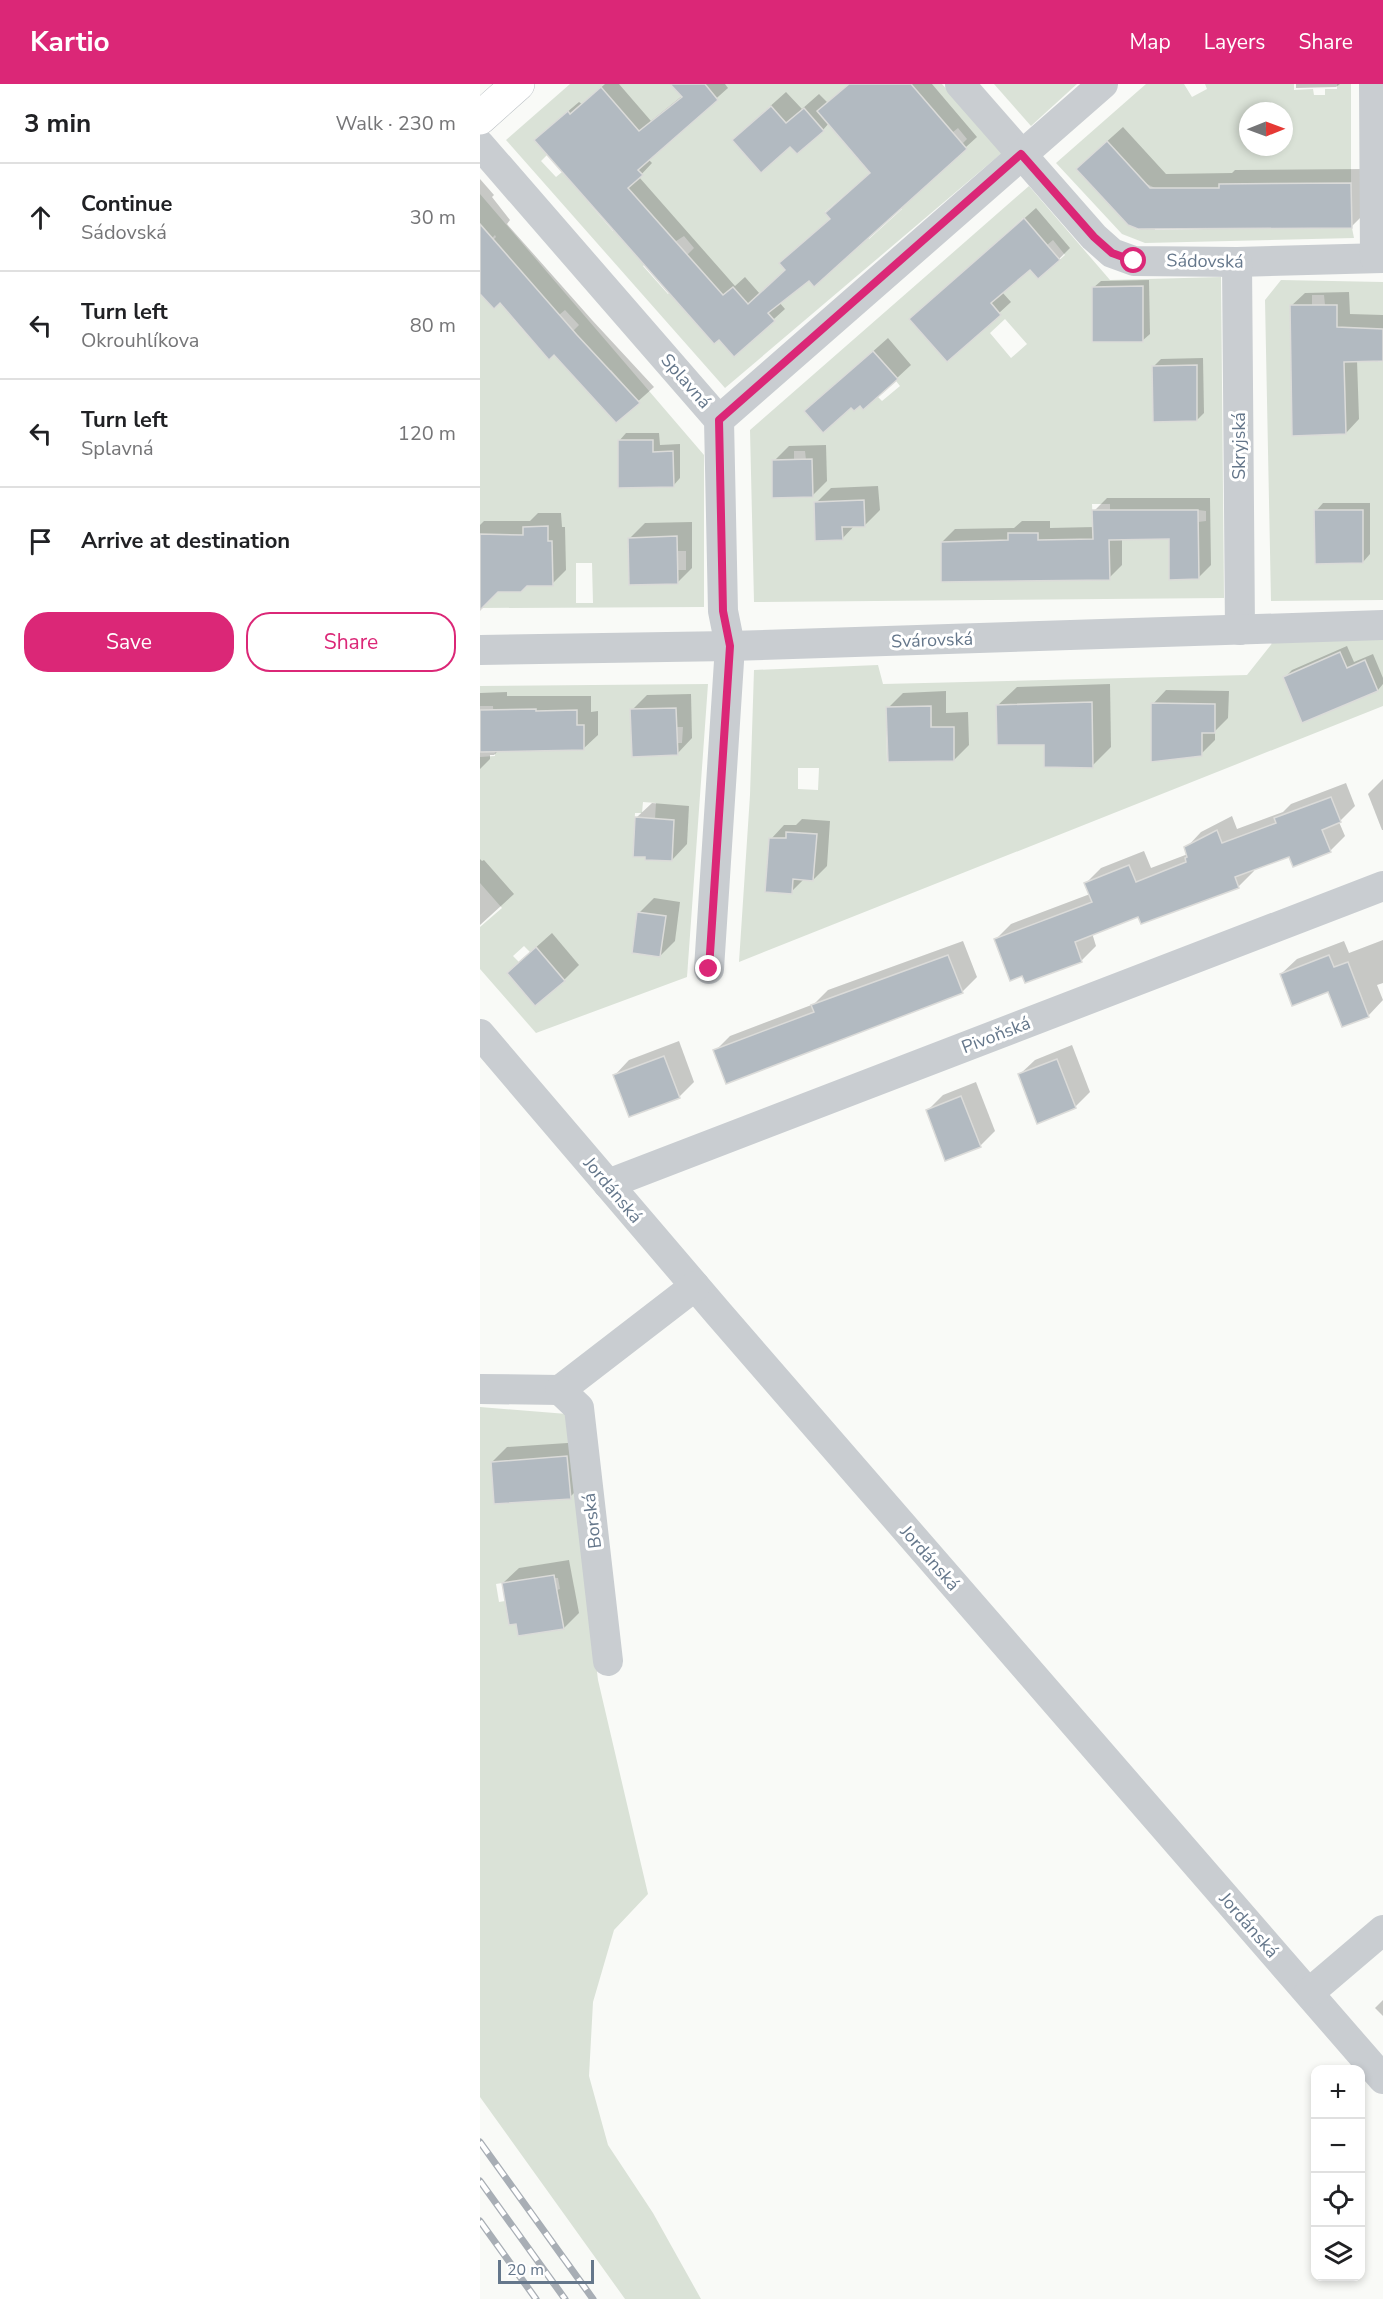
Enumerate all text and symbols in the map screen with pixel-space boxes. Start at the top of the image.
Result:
text: Kartio [30,23,110,61]
text: Map [1129,28,1171,56]
text: Layers [1204,28,1265,56]
text: Share [1298,28,1353,56]
north arrow [1239,102,1293,156]
text: 3 min [24,106,91,141]
text: Walk · 230 m [336,110,456,137]
text: Continue [81,189,172,219]
icon: ahead [24,201,57,234]
text: 30 m [410,204,456,231]
text: Sádovská [81,219,167,246]
route start [1120,247,1146,273]
street label: Sádovská [1166,248,1244,274]
text: Turn left [81,297,168,327]
icon: left [24,309,57,342]
text: 80 m [410,312,456,339]
text: Okrouhlíkova [81,327,199,354]
street label: Splavná [655,348,717,414]
text: Turn left [81,405,168,435]
street label: Skryjská [1227,412,1251,480]
icon: left [24,417,57,450]
text: 120 m [398,420,456,447]
text: Splavná [81,435,154,462]
icon: arrive [24,525,57,558]
text: Arrive at destination [81,526,290,556]
button: Save [24,612,234,672]
button: Share [246,612,456,672]
street label: Svárovská [891,627,973,653]
route end [695,955,721,981]
street label: Pivoňská [958,1011,1034,1059]
street label: Jordánská [578,1151,648,1228]
street label: Borská [577,1492,607,1550]
street label: Jordánská [894,1519,965,1596]
street label: Jordánská [1213,1886,1284,1963]
map controls [1311,2065,1365,2281]
button: + [1311,2065,1365,2119]
button: − [1311,2119,1365,2173]
button: locate [1311,2173,1365,2227]
button: layers [1311,2227,1365,2281]
scale bar [498,2257,594,2284]
text: 20 m [507,2259,544,2281]

